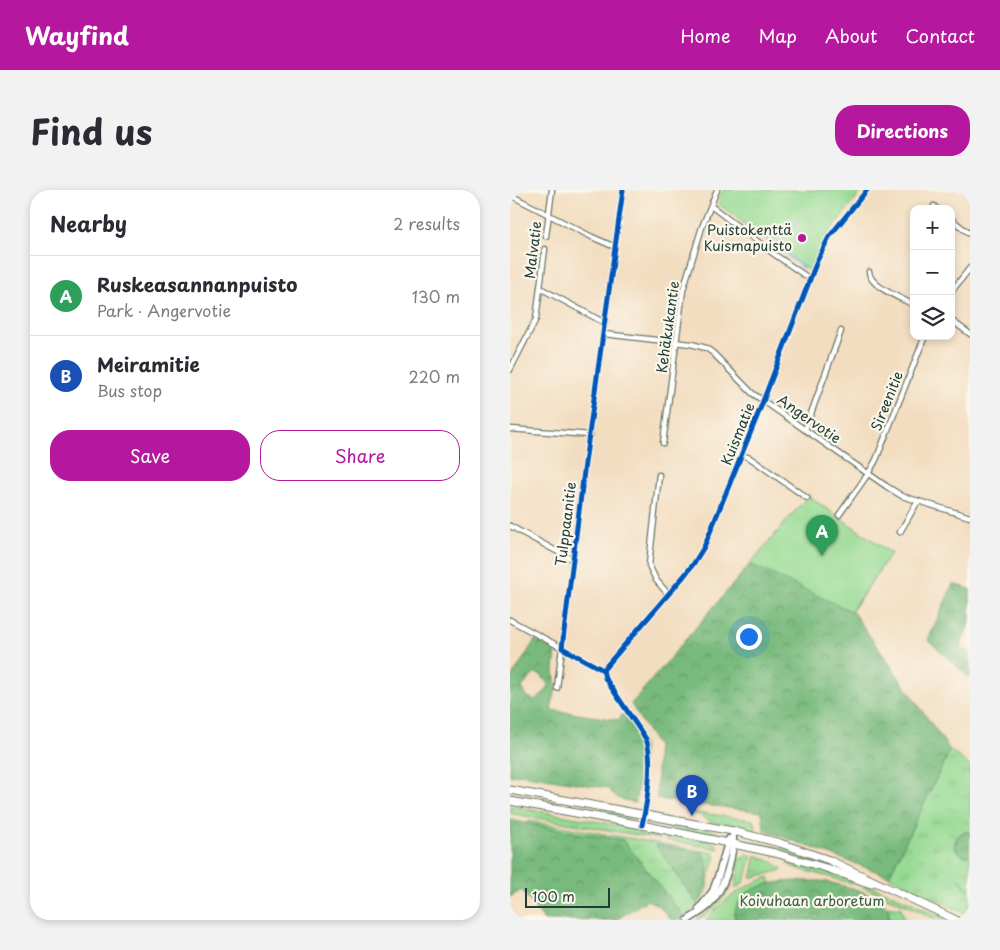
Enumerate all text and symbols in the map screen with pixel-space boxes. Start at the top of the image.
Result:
text: Wayfind [25,17,129,53]
text: Home [680,22,730,49]
text: Map [758,22,797,49]
text: About [825,22,877,49]
text: Contact [905,22,975,49]
text: Find us [30,104,152,157]
button: Directions [835,105,970,156]
map controls [910,205,955,340]
button: + [910,205,955,250]
text: Nearby [50,207,127,239]
text: 2 results [393,211,460,235]
place label: Puistokenttä Kuismapuisto [704,219,792,256]
street label: Malvatie [519,220,546,280]
marker: Puistokenttä Kuismapuisto [796,232,808,244]
button: − [910,250,955,295]
text: Ruskeasannanpuisto [97,270,297,298]
street label: Kehäkukantie [651,280,684,374]
text: A [60,284,72,308]
text: 130 m [412,284,460,308]
button: layers [910,295,955,340]
text: Park · Angervotie [97,298,231,322]
text: Meiramitie [97,350,200,378]
text: B [61,364,71,388]
text: 220 m [409,364,460,388]
street label: Sireenitie [865,368,908,434]
text: Bus stop [97,378,162,402]
street label: Angervotie [773,389,845,448]
street label: Kuismatie [715,399,760,468]
button: Save [50,430,250,481]
button: Share [260,430,460,481]
street label: Tulppaanitie [550,481,581,567]
pin: A [806,515,838,556]
your location [736,624,762,650]
pin: B [676,775,708,816]
scale bar [525,885,610,908]
text: 100 m [532,886,575,907]
park label: Koivuhaan arboretum [740,890,884,911]

